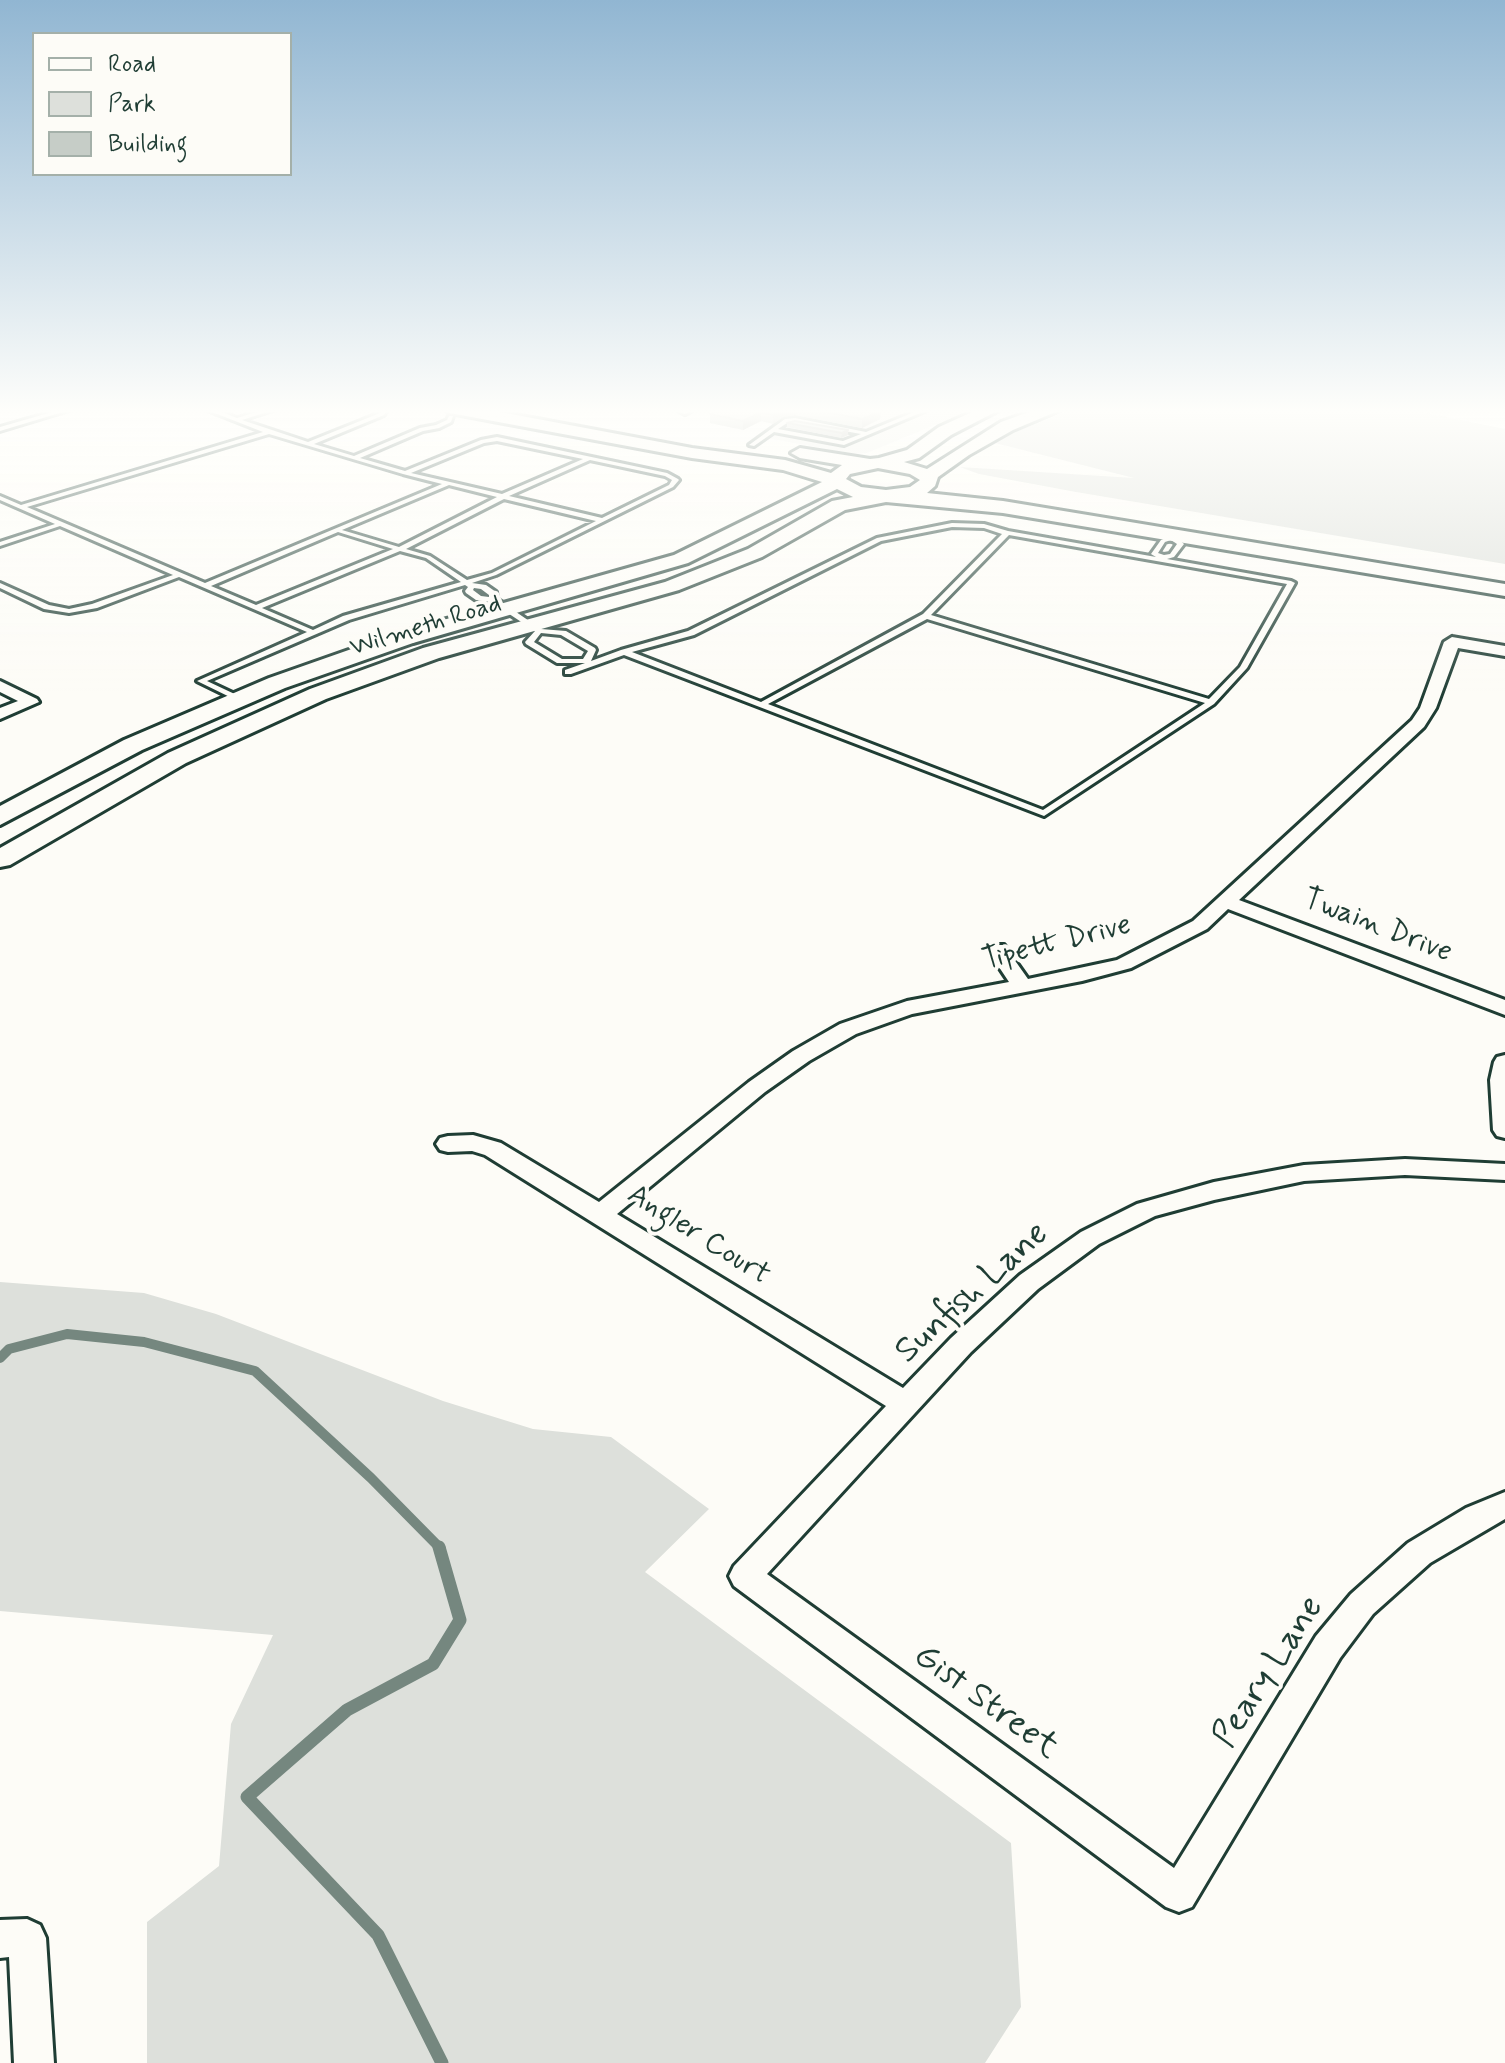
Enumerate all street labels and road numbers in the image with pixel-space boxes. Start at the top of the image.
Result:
street label: Wilmeth Road [347,589,505,665]
street label: Twain Drive [1297,882,1457,972]
street label: Tipett Drive [979,908,1135,980]
street label: Angler Court [620,1178,776,1294]
street label: Sunfish Lane [887,1214,1059,1374]
street label: Peary Lane [1205,1589,1335,1757]
street label: Gist Street [904,1636,1066,1770]

